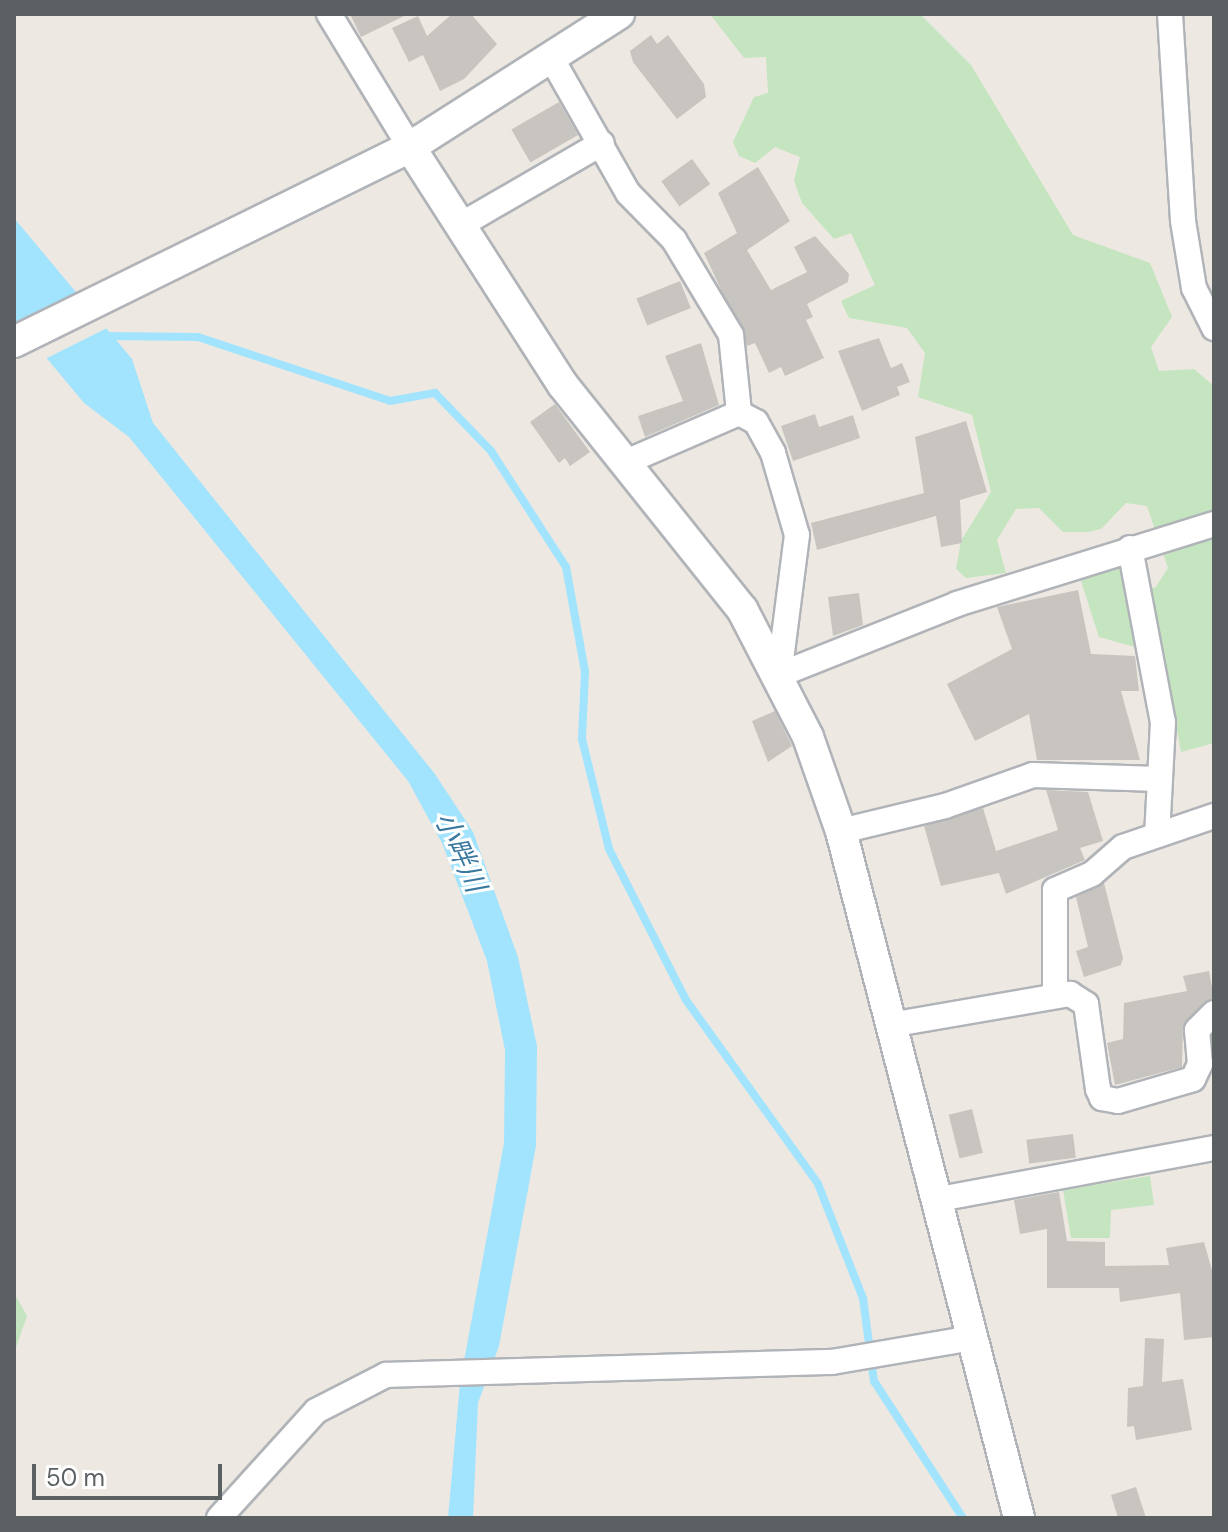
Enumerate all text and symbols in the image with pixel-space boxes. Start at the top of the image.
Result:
water label: 小畔川 [428,807,492,897]
scale bar [36,1448,226,1498]
text: 50 m [46,1462,105,1493]

